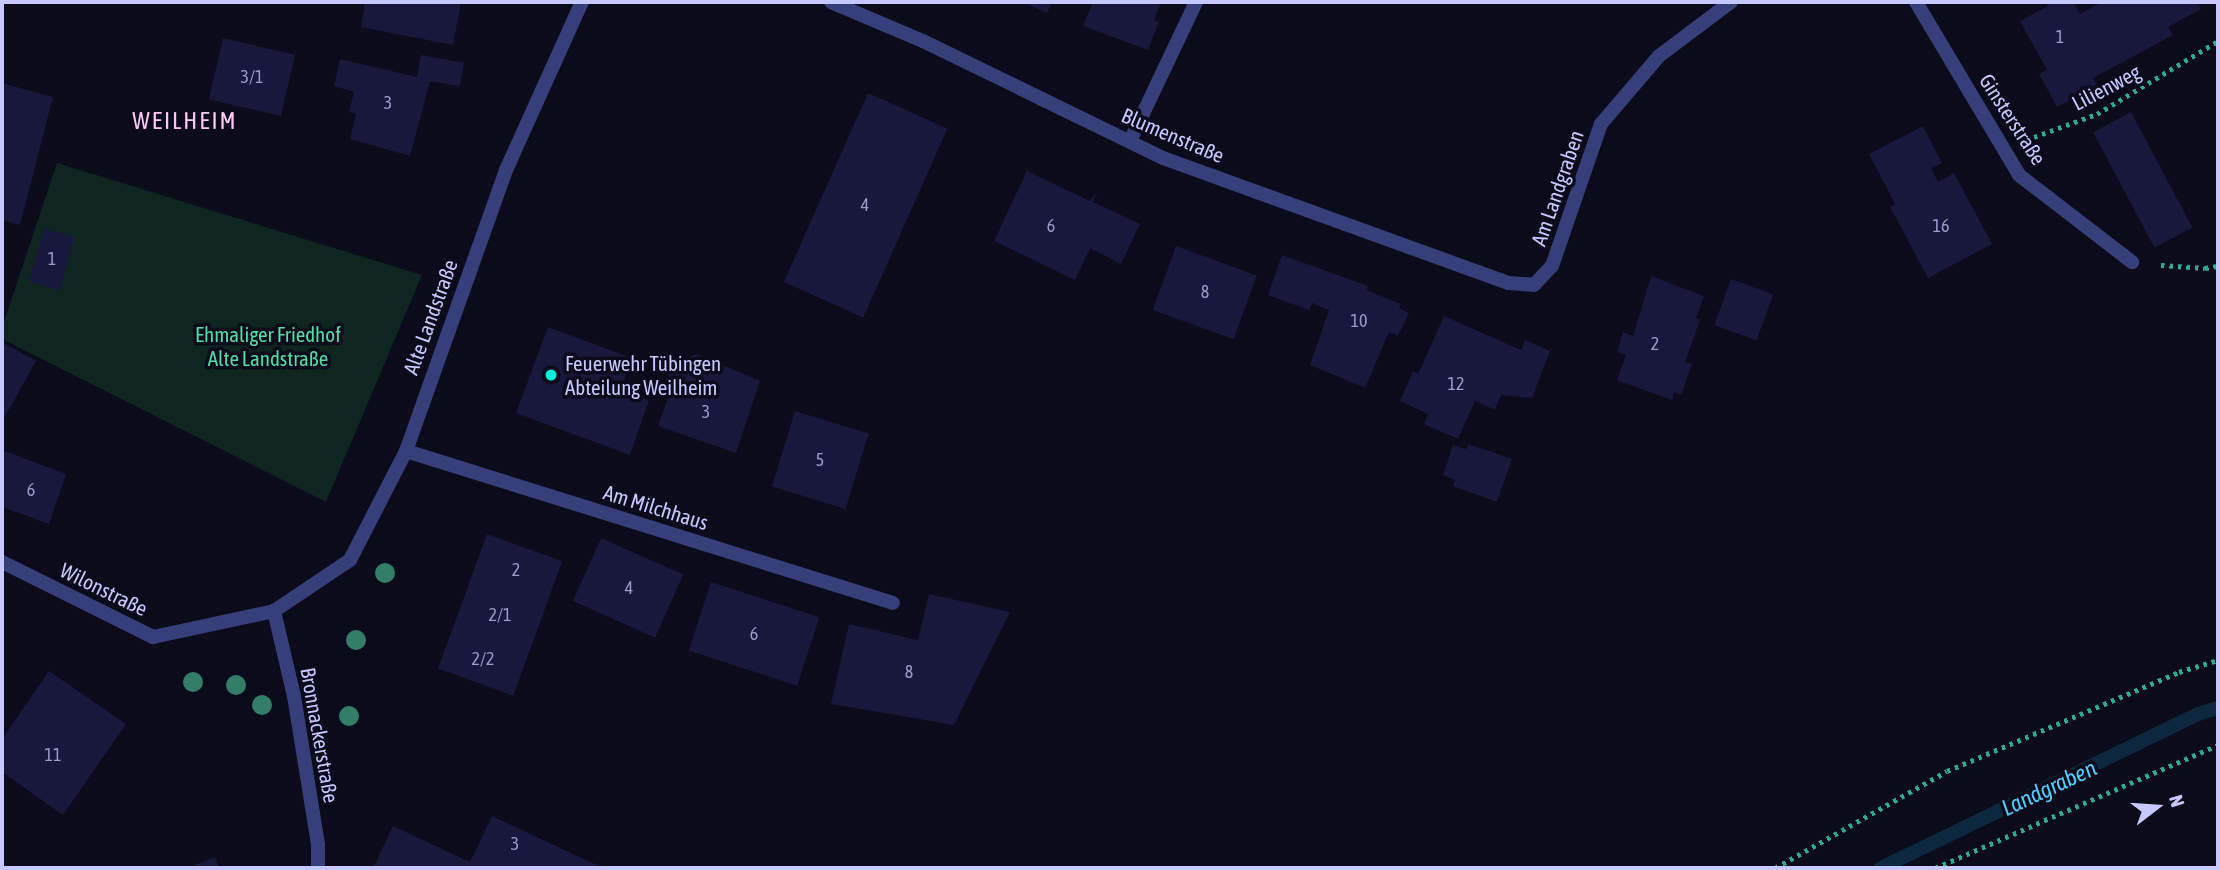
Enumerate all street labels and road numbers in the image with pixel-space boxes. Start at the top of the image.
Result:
street label: Lilienweg [2067,59,2145,115]
street label: Ginsterstraße [1974,69,2052,169]
street label: Blumenstraße [1118,102,1228,168]
street label: Am Landgraben [1525,127,1589,249]
street label: Alte Landstraße [398,256,462,378]
street label: Am Milchhaus [601,479,711,535]
street label: Wilonstraße [56,557,152,621]
street label: Bronnackerstraße [296,665,344,805]

